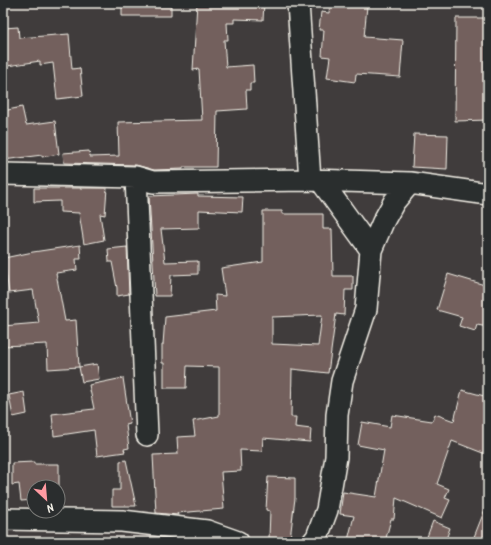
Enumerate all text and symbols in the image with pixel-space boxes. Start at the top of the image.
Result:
north arrow [26,479,66,519]
text: N [43,497,57,517]

